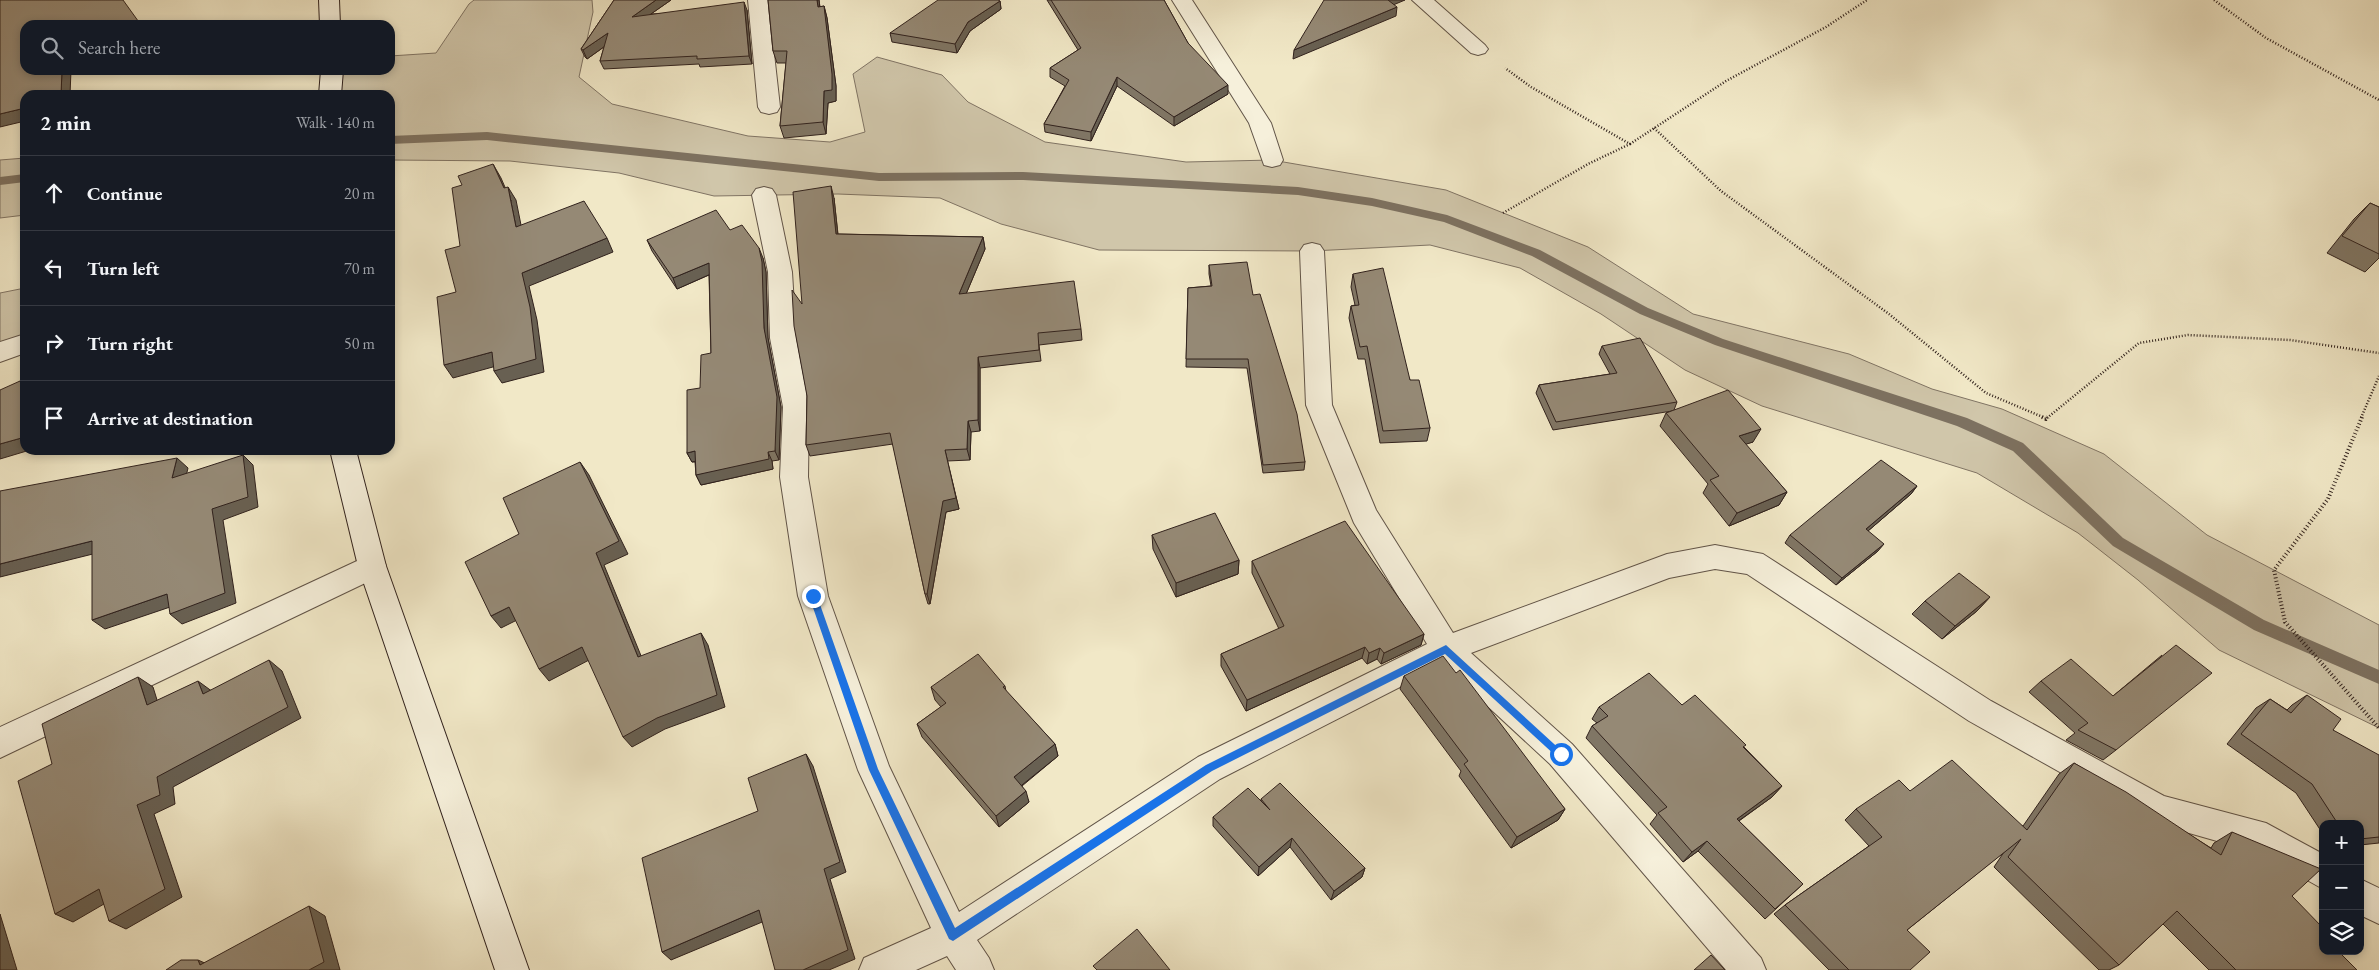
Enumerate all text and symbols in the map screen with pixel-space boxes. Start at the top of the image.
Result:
search box [20,20,395,75]
icon: search [38,34,66,62]
text: Search here [78,35,160,60]
text: 2 min [40,109,91,136]
text: Walk · 140 m [296,112,375,133]
icon: ahead [40,179,68,207]
text: Continue [87,181,162,206]
text: 20 m [344,183,375,204]
icon: left [40,254,68,282]
text: Turn left [87,256,159,281]
text: 70 m [344,258,375,279]
icon: right [40,329,68,357]
text: Turn right [87,331,173,356]
text: 50 m [344,333,375,354]
icon: arrive [40,404,68,432]
text: Arrive at destination [87,406,253,431]
route end [802,585,825,608]
route start [1550,743,1573,766]
map controls [2319,820,2364,955]
button: + [2319,820,2364,865]
button: − [2319,865,2364,910]
button: layers [2319,910,2364,955]

